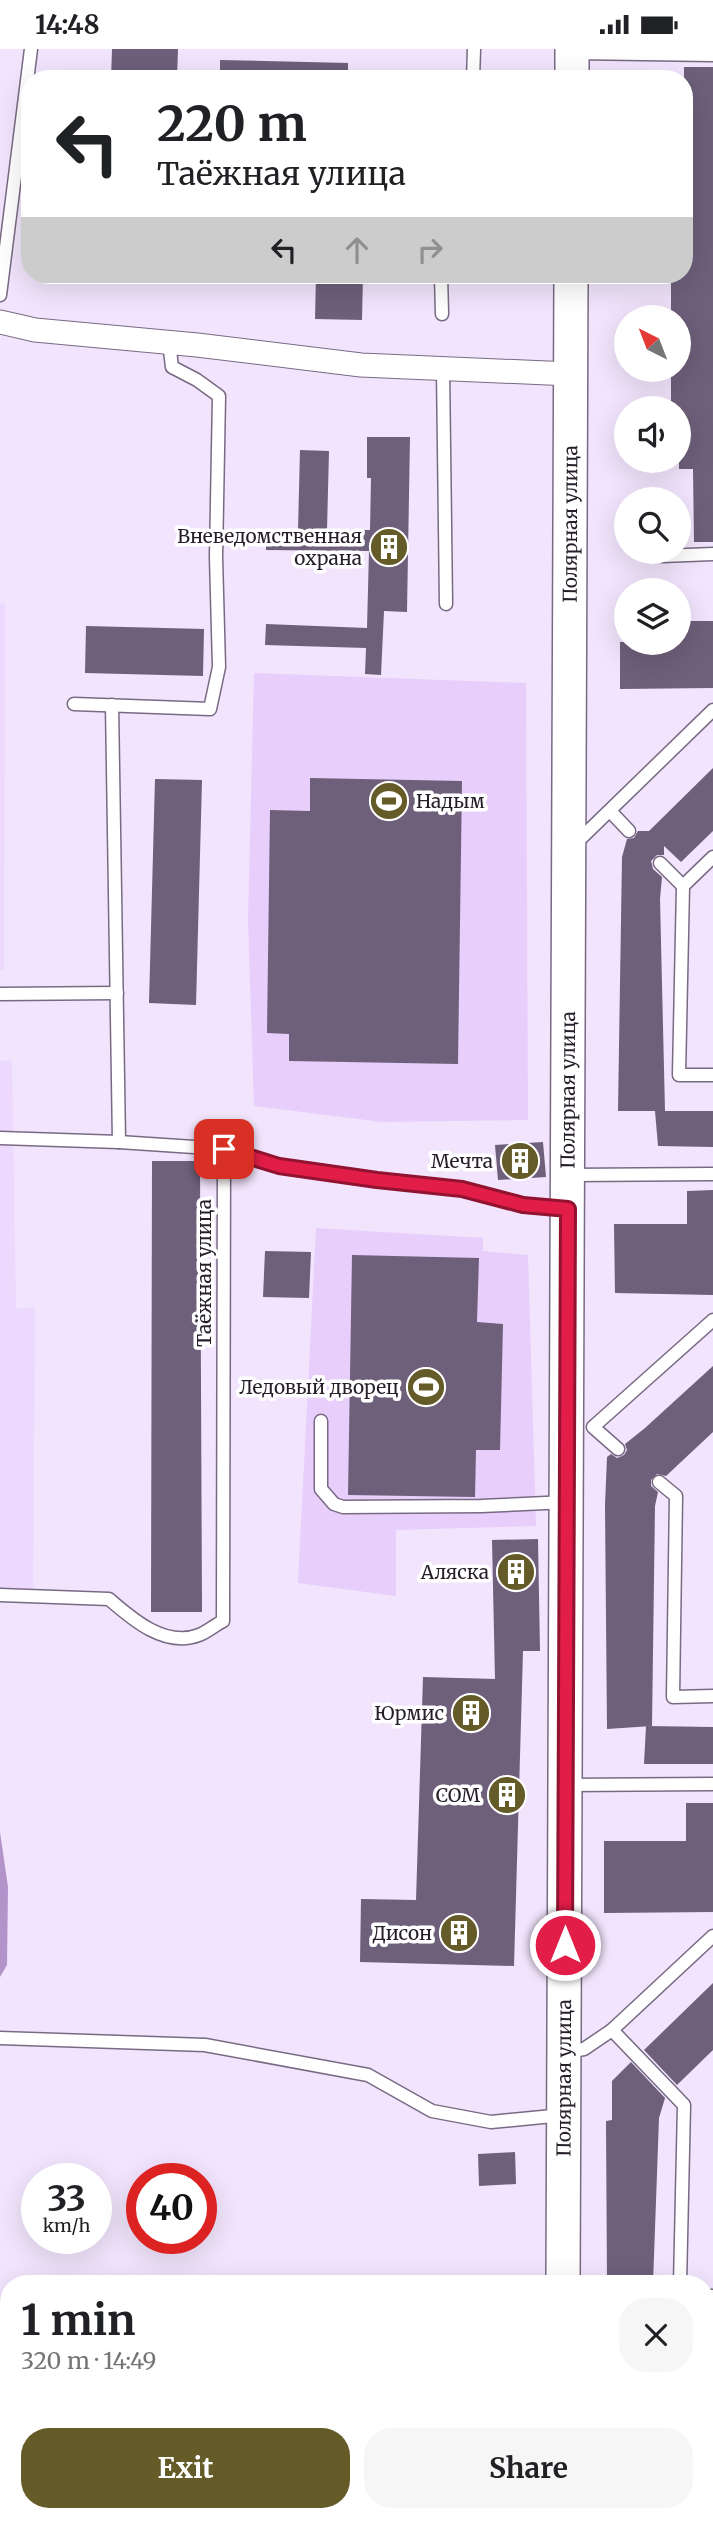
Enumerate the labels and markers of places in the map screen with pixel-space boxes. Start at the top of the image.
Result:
place label: Вневедомственная охрана [177,524,362,570]
building icon: Вневедомственная охрана [368,526,410,568]
sports icon: Надым [368,780,410,822]
place label: Надым [416,789,485,813]
pin [194,1119,254,1179]
building icon: Мечта [499,1140,541,1182]
place label: Мечта [431,1149,493,1173]
sports icon: Ледовый дворец [405,1366,447,1408]
place label: Ледовый дворец [239,1375,399,1399]
building icon: Аляска [495,1551,537,1593]
place label: Аляска [420,1560,489,1584]
building icon: Юрмис [450,1692,492,1734]
place label: Юрмис [374,1701,444,1725]
building icon: СОМ [486,1774,528,1816]
place label: СОМ [436,1783,480,1807]
building icon: Дисон [438,1912,480,1954]
place label: Дисон [372,1921,432,1945]

